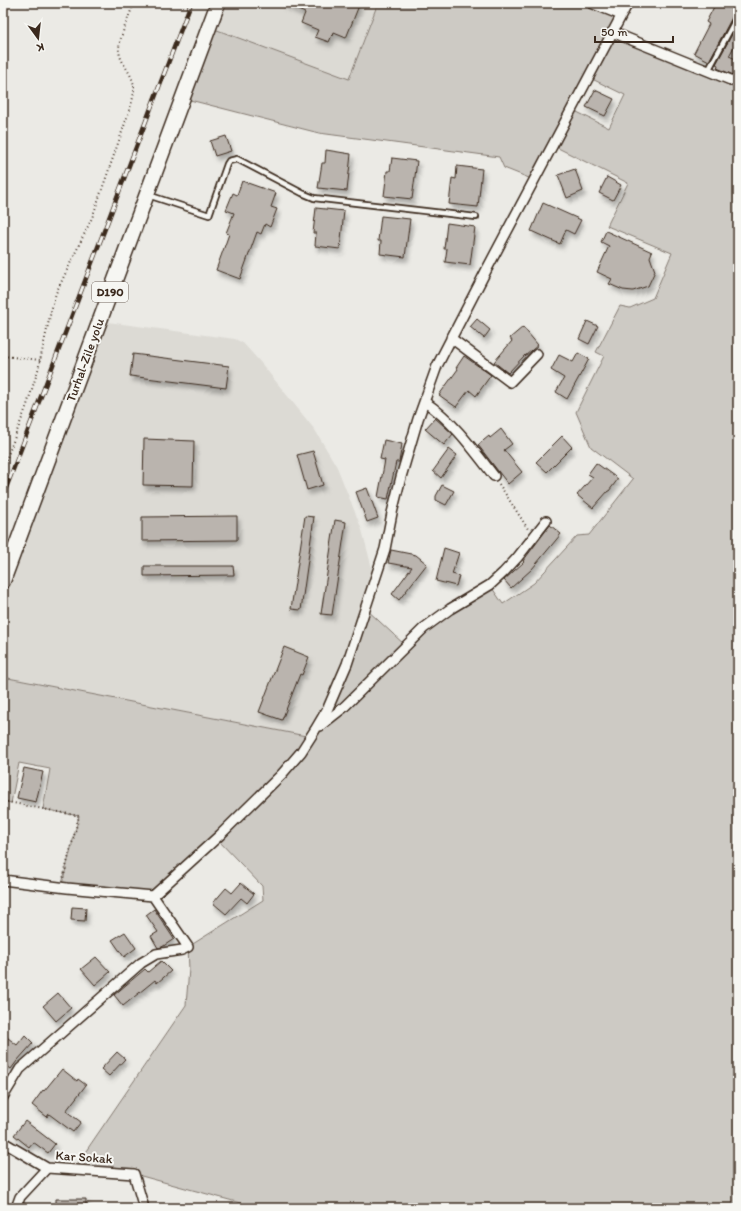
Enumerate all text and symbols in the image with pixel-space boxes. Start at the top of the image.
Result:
north arrow [18,18,58,58]
scale bar [595,18,673,44]
text: 50 m [601,25,627,39]
text: K [34,40,46,55]
road number: D190 [92,282,128,302]
street label: Turhal-Zile yolu [63,316,107,404]
street label: Kar Sokak [55,1148,113,1166]

